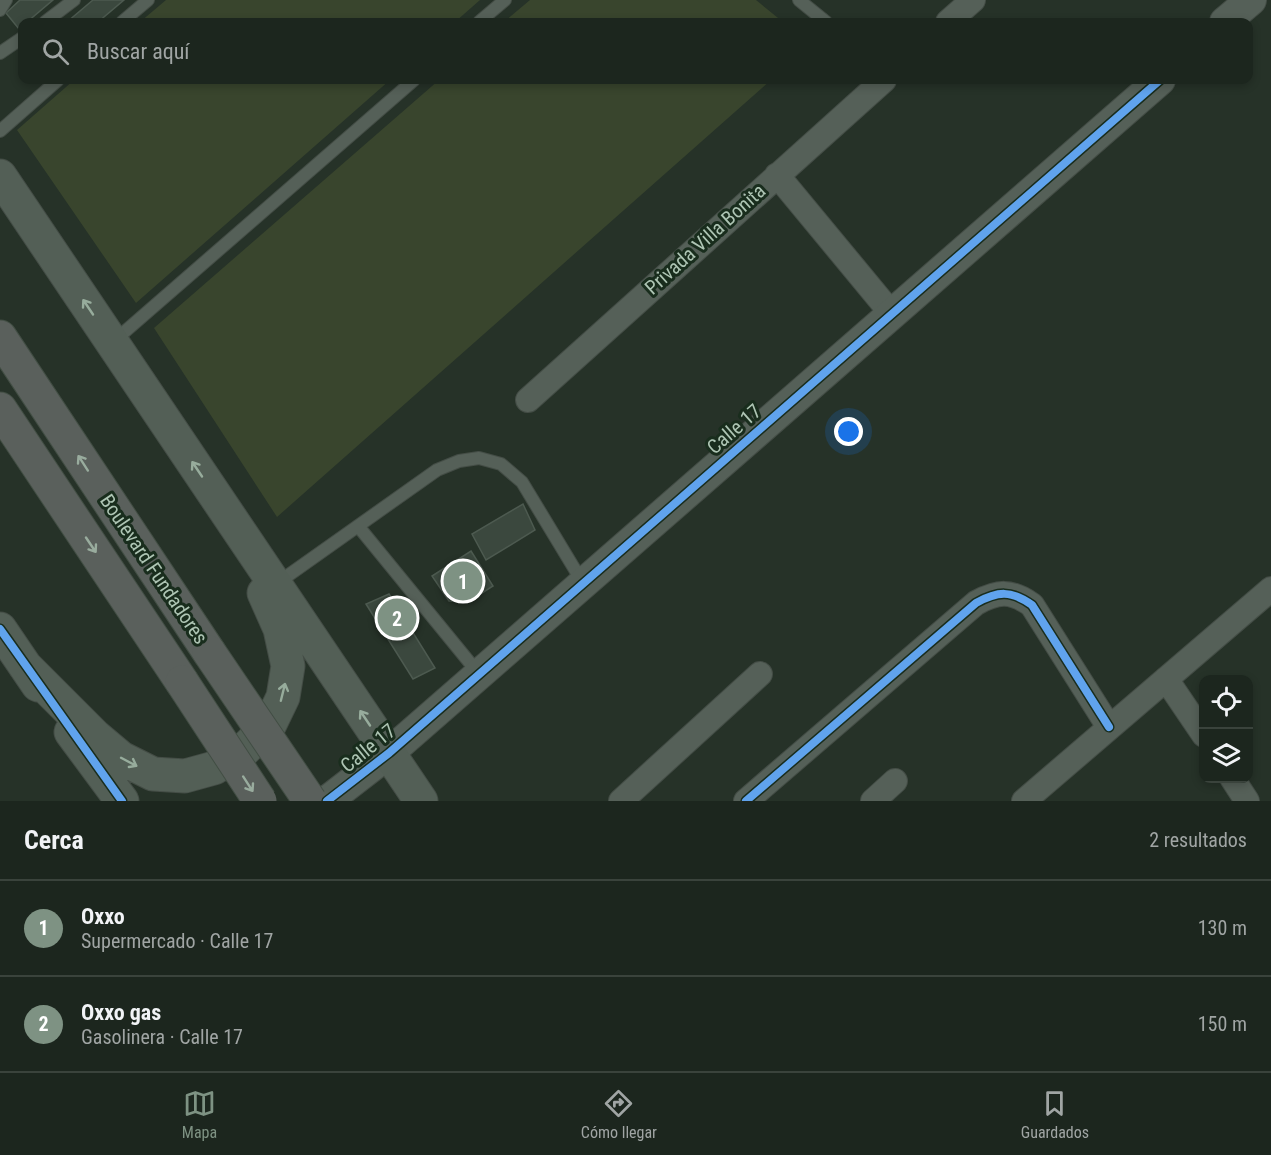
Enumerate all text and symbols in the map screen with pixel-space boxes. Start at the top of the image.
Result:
search box [18,18,1253,84]
icon: search [39,35,72,68]
text: Buscar aquí [87,39,190,64]
street label: Privada Villa Bonita [640,179,770,299]
one-way arrow [81,299,94,316]
street label: Calle 17 [702,399,766,459]
your location [834,417,863,446]
one-way arrow [77,455,89,472]
one-way arrow [191,461,203,478]
street label: Boulevard Fundadores [95,490,213,648]
one-way arrow [84,537,97,554]
pin: 1 [444,558,482,604]
pin: 2 [378,596,416,640]
map controls [1199,675,1253,783]
button: locate [1199,675,1253,729]
one-way arrow [278,683,289,702]
one-way arrow [359,710,371,726]
street label: Calle 17 [336,719,400,777]
button: layers [1199,729,1253,783]
one-way arrow [120,756,137,768]
one-way arrow [243,775,255,792]
text: Cerca [24,825,84,855]
text: 2 resultados [1149,828,1247,852]
text: Oxxo [81,904,125,929]
text: 1 [38,916,49,940]
text: 130 m [1198,916,1247,940]
text: Supermercado · Calle 17 [81,929,273,953]
text: Oxxo gas [81,1000,161,1025]
text: 2 [38,1012,49,1036]
text: 150 m [1198,1012,1247,1036]
text: Gasolinera · Calle 17 [81,1025,243,1049]
tab: Mapa [182,1087,217,1142]
tab: Cómo llegar [581,1087,657,1142]
tab: Guardados [1021,1087,1089,1142]

